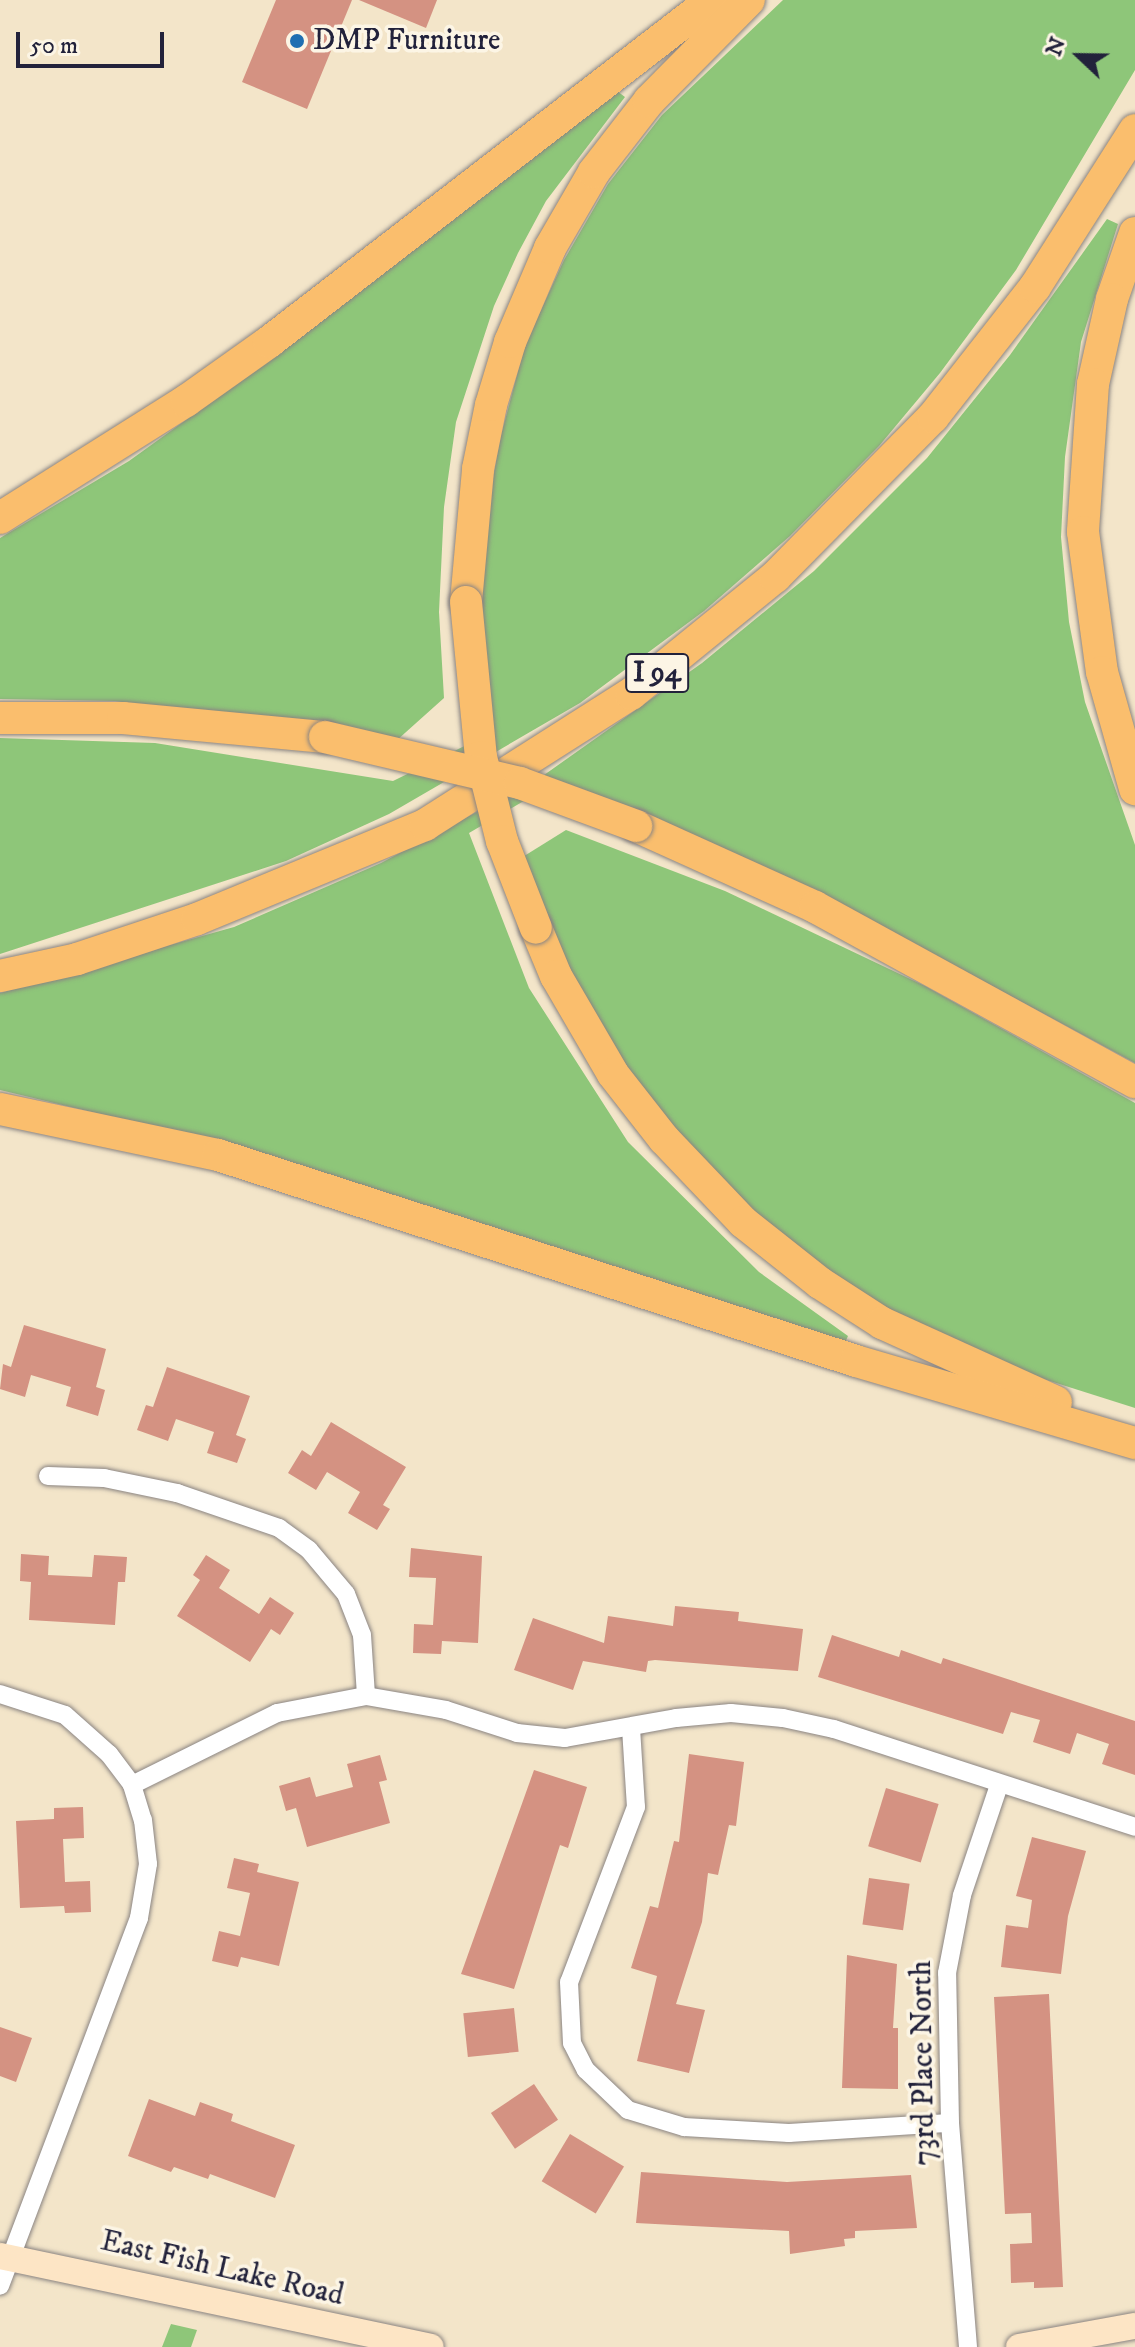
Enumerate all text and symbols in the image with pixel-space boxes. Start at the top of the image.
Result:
scale bar [20,16,168,66]
north arrow [1039,16,1119,96]
place label: DMP Furniture [313,23,500,59]
text: 50 m [30,31,78,61]
marker: DMP Furniture [288,32,306,50]
text: N [1040,33,1072,60]
road number: I 94 [625,649,689,697]
street label: 73rd Place North [904,1960,944,2166]
street label: East Fish Lake Road [97,2224,347,2314]

